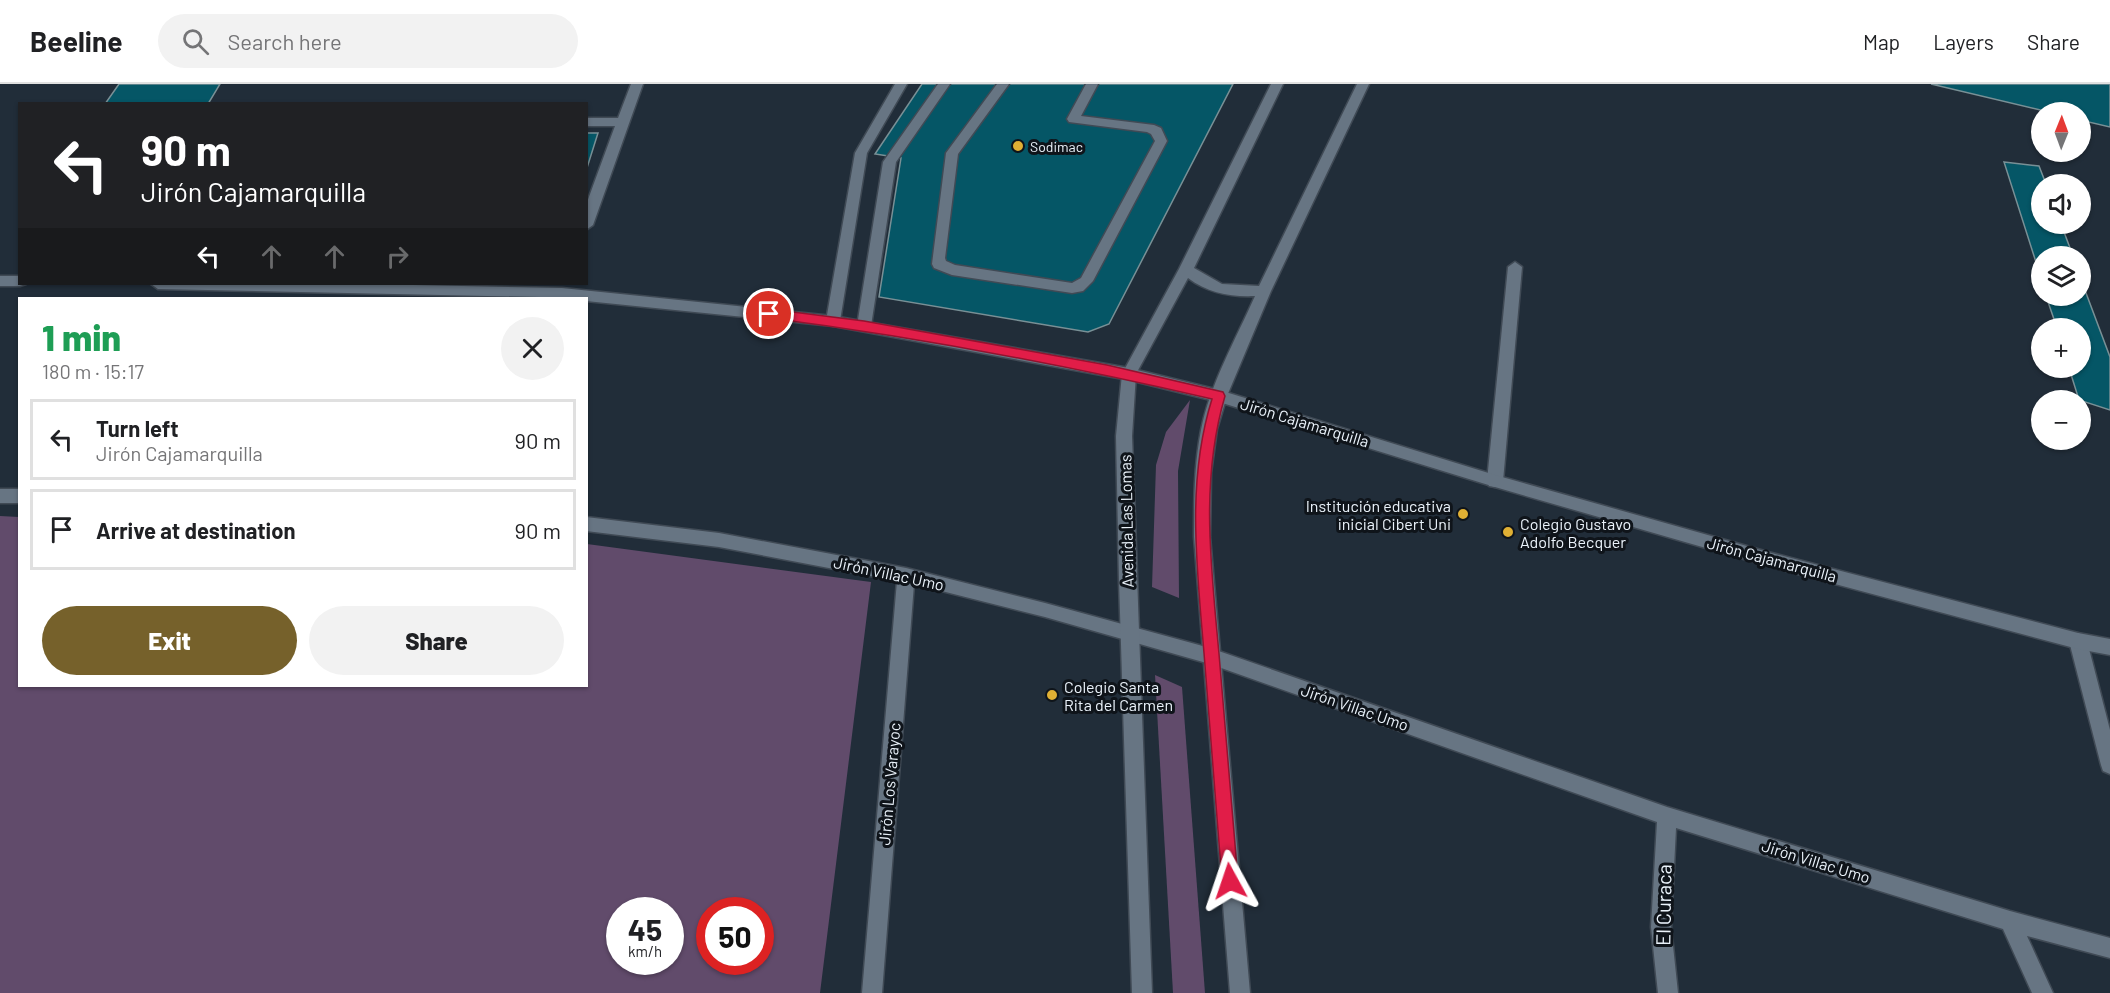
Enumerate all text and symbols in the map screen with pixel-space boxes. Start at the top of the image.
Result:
search box [158,14,578,68]
text: Beeline [30,24,122,58]
icon: search [179,25,212,58]
text: Search here [227,28,342,54]
text: Map [1863,29,1900,54]
text: Layers [1933,29,1994,54]
text: Share [2027,29,2080,54]
north arrow [2031,102,2091,162]
map controls [2031,102,2091,450]
text: 90 m [141,124,231,174]
icon: left [42,126,120,204]
place label: Sodimac [1030,138,1083,155]
marker: Sodimac [1011,139,1025,153]
button: sound [2031,174,2091,234]
text: Jirón Cajamarquilla [141,175,366,207]
icon: left [192,240,225,273]
icon: ahead [255,240,288,273]
icon: ahead [318,240,351,273]
icon: right [381,240,414,273]
button: layers [2031,246,2091,306]
pin [743,288,794,339]
icon: arrive [752,297,785,330]
text: 1 min [42,315,121,358]
button: close [501,317,564,380]
button: + [2031,318,2091,378]
text: 180 m · 15:17 [42,359,144,383]
button: − [2031,390,2091,450]
street label: Jirón Cajamarquilla [1238,393,1372,451]
text: Turn left [96,415,179,441]
icon: left [45,423,78,456]
text: 90 m [515,427,561,453]
text: Jirón Cajamarquilla [96,441,263,465]
street label: Avenida Las Lomas [1115,454,1137,588]
place label: Institución educativa inicial Cibert Uni [1306,496,1451,533]
marker: Institución educativa inicial Cibert Uni [1456,507,1470,521]
icon: arrive [45,513,78,546]
place label: Colegio Gustavo Adolfo Becquer [1520,514,1631,551]
text: Arrive at destination [96,517,295,543]
text: 90 m [515,517,561,543]
marker: Colegio Gustavo Adolfo Becquer [1501,525,1515,539]
street label: Jirón Cajamarquilla [1705,533,1839,585]
street label: Jirón Villac Umo [832,552,946,594]
button: Exit [42,606,297,675]
button: Share [309,606,564,675]
place label: Colegio Santa Rita del Carmen [1064,677,1173,714]
street label: Jirón Villac Umo [1299,680,1411,734]
marker: Colegio Santa Rita del Carmen [1045,688,1059,702]
street label: Jirón Los Varayoc [874,722,904,846]
street label: Jirón Villac Umo [1760,836,1872,886]
position arrow [1198,849,1262,913]
street label: El Curaca [1650,864,1676,946]
speed limit sign: 50 [696,897,774,975]
text: 45 [628,911,662,947]
text: km/h [628,942,662,960]

